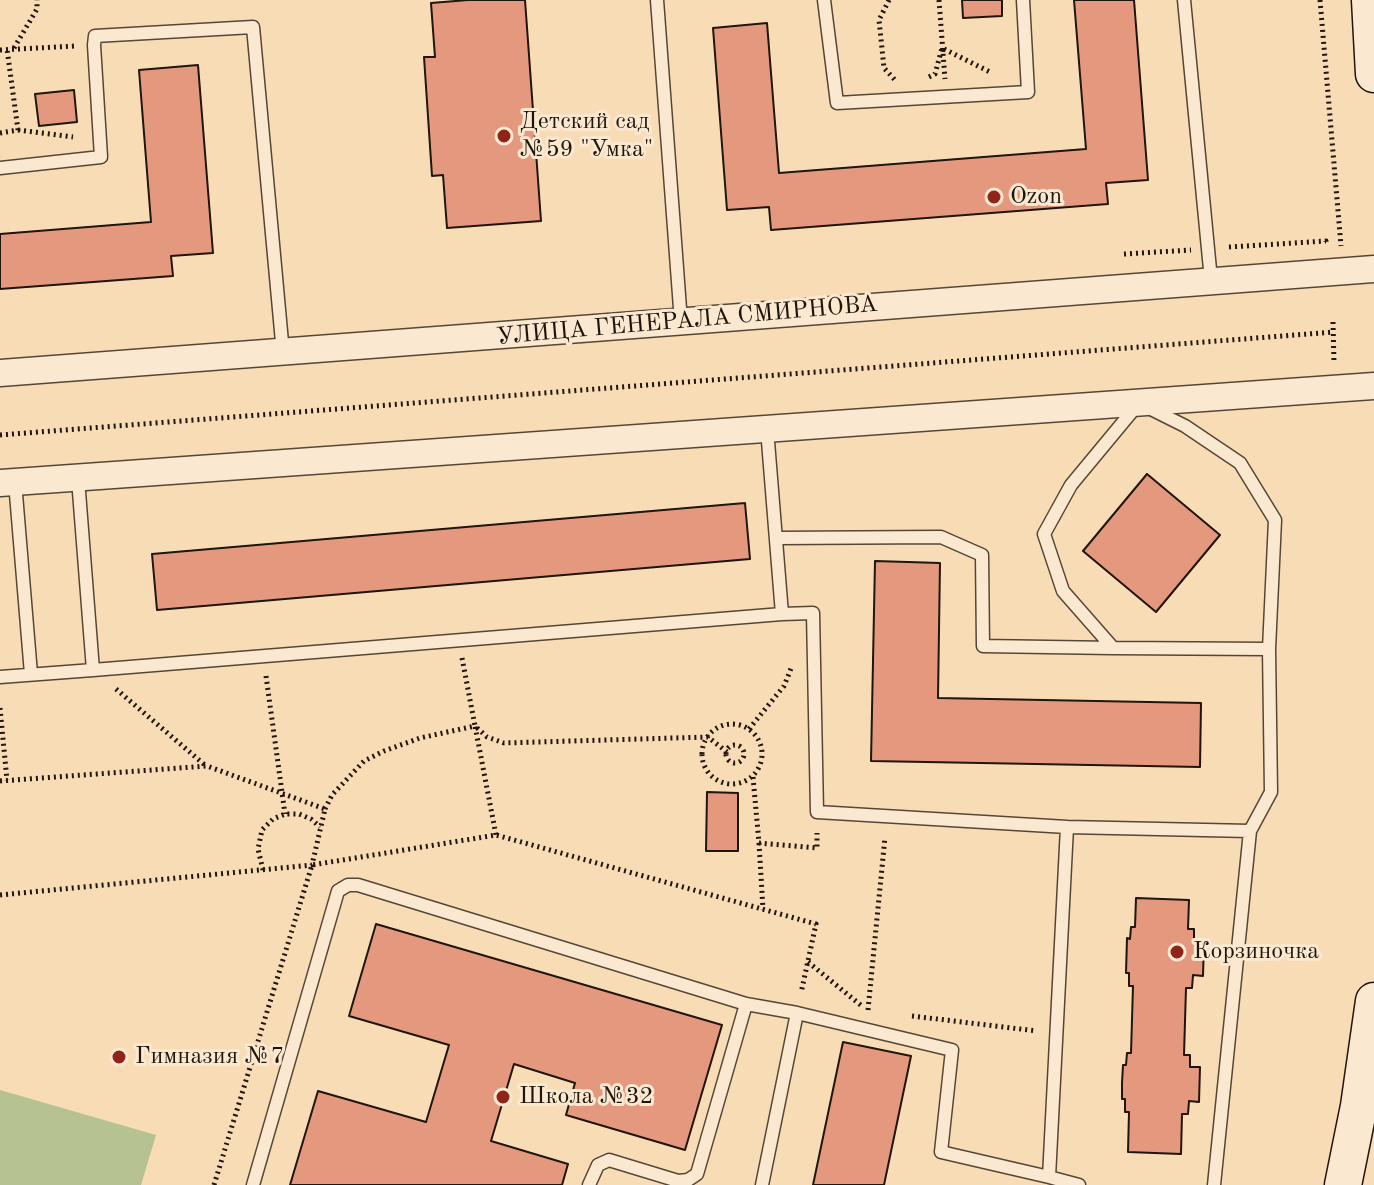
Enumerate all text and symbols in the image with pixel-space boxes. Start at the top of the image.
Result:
place label: Детский сад №59 "Умка" [520,108,653,164]
marker: Детский сад №59 "Умка" [495,127,513,145]
place label: Ozon [1010,183,1062,211]
marker: Ozon [985,188,1003,206]
street label: УЛИЦА ГЕНЕРАЛА СМИРНОВА [495,290,879,352]
place label: Корзиночка [1193,938,1319,966]
marker: Корзиночка [1168,943,1186,961]
place label: Гимназия №7 [135,1043,284,1071]
marker: Гимназия №7 [110,1048,128,1066]
place label: Школа №32 [519,1083,654,1111]
marker: Школа №32 [494,1088,512,1106]

